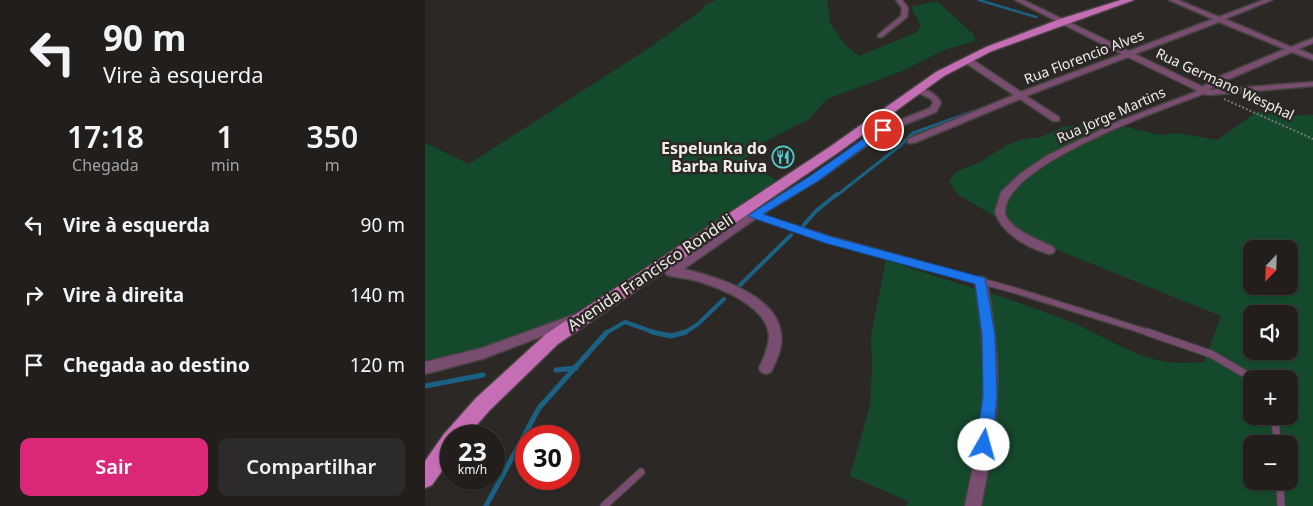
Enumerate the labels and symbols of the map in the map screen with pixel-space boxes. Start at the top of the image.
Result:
street label: Rua Florencio Alves [1021,25,1147,88]
street label: Rua Germano Wesphal [1153,43,1297,124]
street label: Rua Jorge Martins [1053,82,1169,147]
pin [862,109,904,151]
place label: Espelunka do Barba Ruiva [661,137,767,177]
restaurant icon: Espelunka do Barba Ruiva [771,145,795,169]
street label: Avenida Francisco Rondeli [563,208,737,336]
north arrow [1243,240,1297,295]
position arrow [957,418,1009,470]
speed limit sign: 30 [515,425,580,490]

